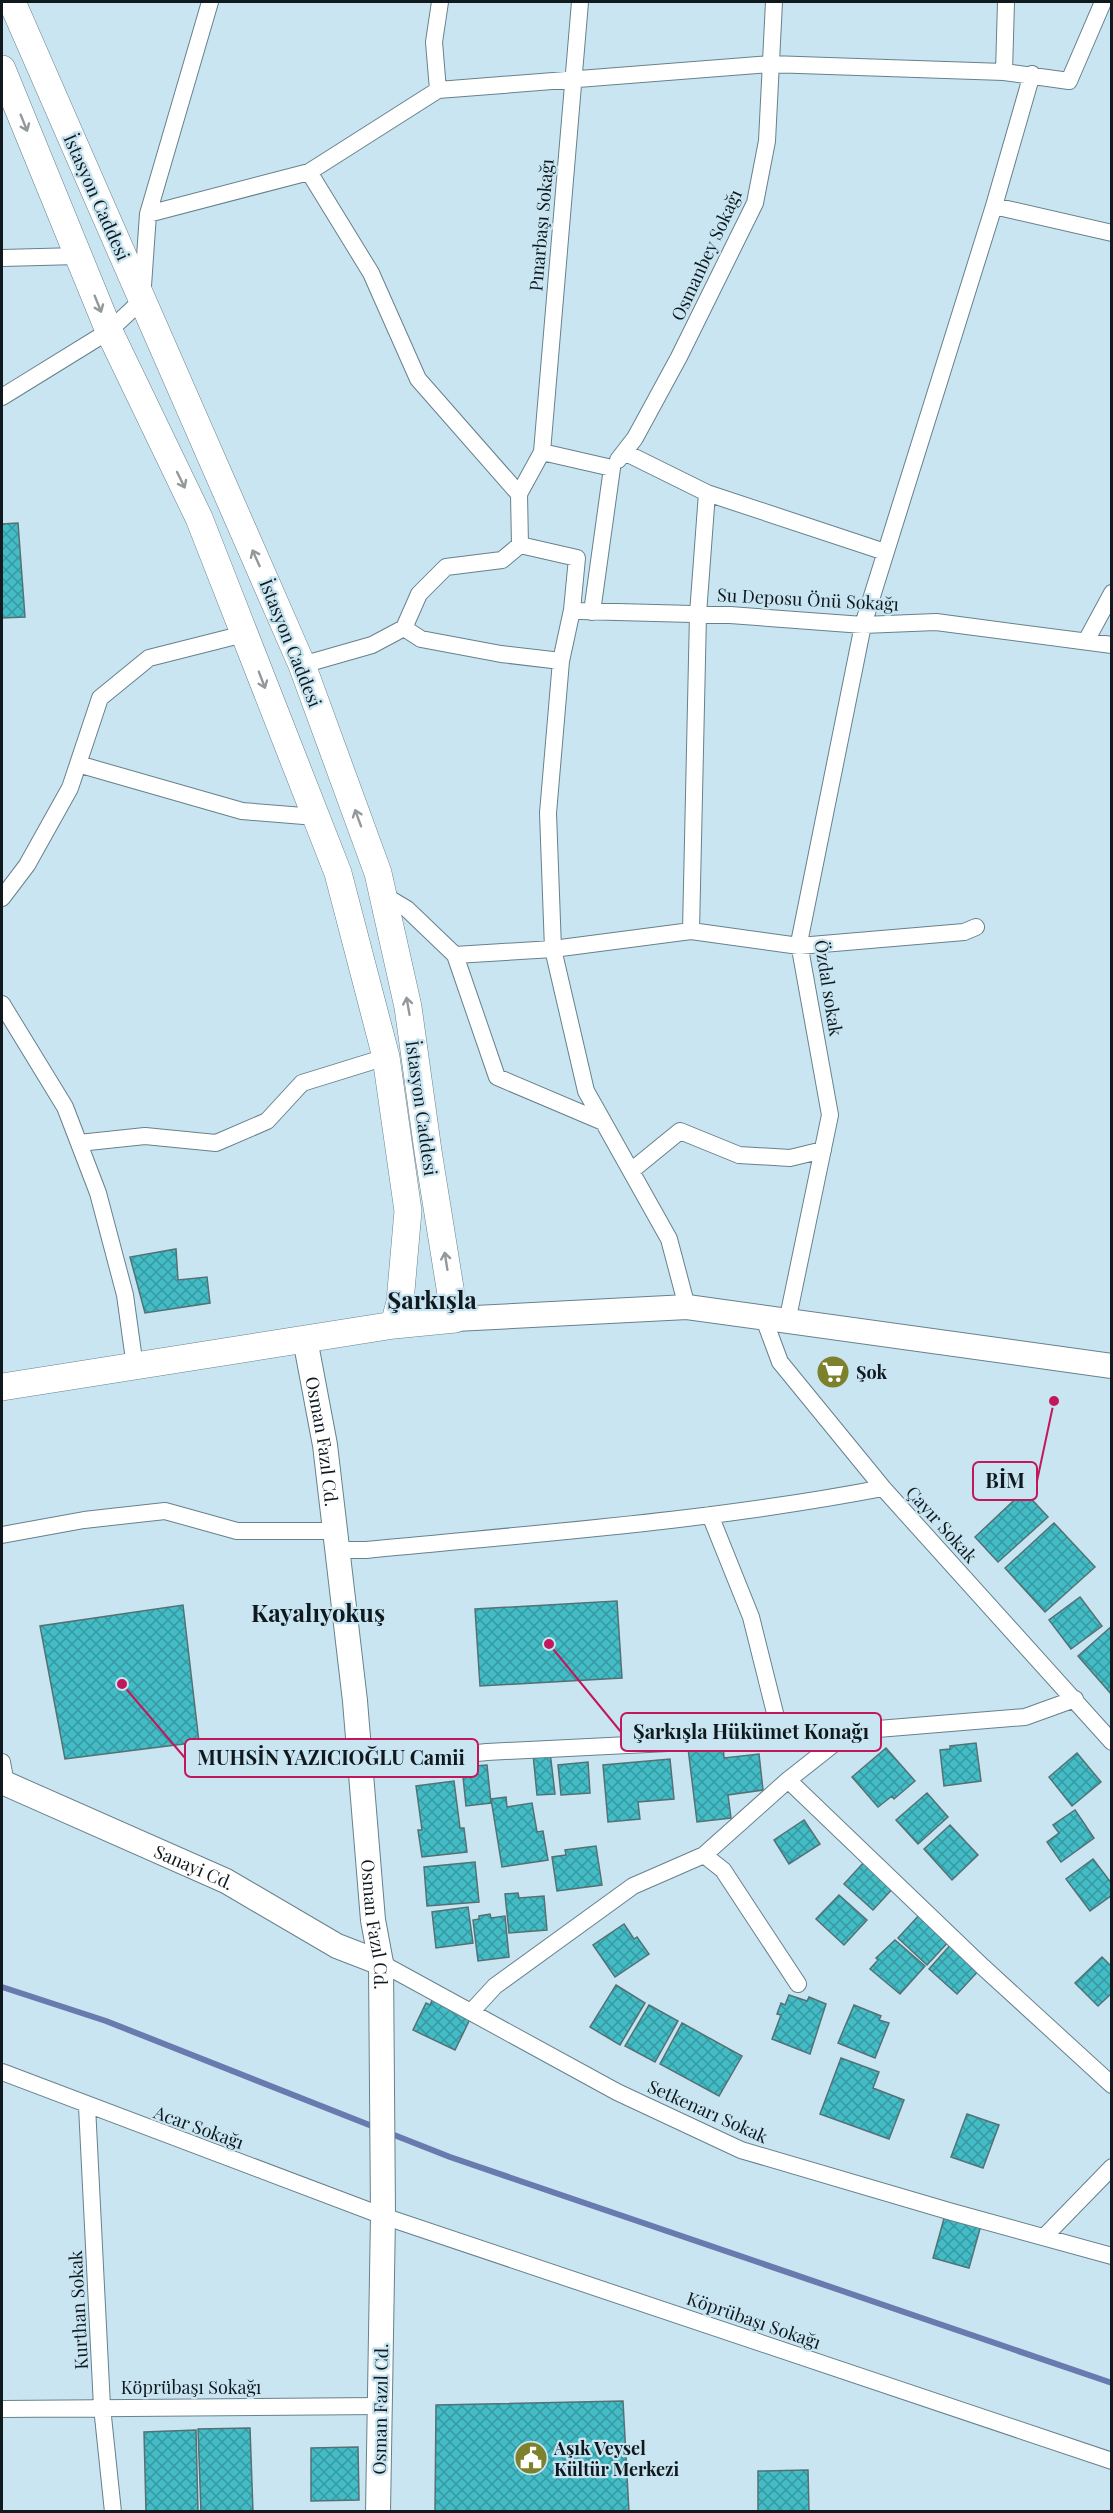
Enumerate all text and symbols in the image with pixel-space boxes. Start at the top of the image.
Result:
one-way arrow [19,114,30,132]
street label: İstasyon Caddesi [58,130,136,264]
street label: Pınarbaşı Sokağı [523,158,559,292]
street label: Osmanbey Sokağı [665,186,747,324]
one-way arrow [93,294,104,312]
one-way arrow [175,471,187,489]
one-way arrow [250,550,261,568]
street label: İstasyon Caddesi [254,575,328,711]
street label: Su Deposu Önü Sokağı [717,582,899,616]
one-way arrow [257,670,268,689]
one-way arrow [351,809,362,828]
street label: Özdal sokak [810,938,848,1038]
one-way arrow [402,997,413,1016]
street label: İstasyon Caddesi [401,1039,443,1177]
one-way arrow [440,1252,451,1272]
district label: Şarkışla [387,1283,477,1315]
supermarket icon: Şok [815,1354,851,1390]
place label: Şok [856,1360,888,1384]
street label: Osman Fazıl Cd. [300,1374,344,1508]
callout: BİM [973,1462,1037,1500]
text: BİM [985,1466,1025,1493]
street label: Çayır Sokak [901,1480,983,1568]
district label: Kayalıyokuş [251,1596,385,1628]
callout: Şarkışla Hükümet Konağı [621,1713,881,1751]
text: Şarkışla Hükümet Konağı [633,1717,869,1744]
callout: MUHSİN YAZICIOĞLU Camii [185,1739,478,1777]
text: MUHSİN YAZICIOĞLU Camii [197,1743,465,1770]
street label: Sanayi Cd. [151,1839,238,1895]
street label: Osman Fazıl Cd. [356,1858,393,1990]
street label: Setkenarı Sokak [644,2074,772,2148]
street label: Acar Sokağı [150,2099,247,2154]
street label: Kurthan Sokak [63,2250,93,2370]
street label: Köprübaşı Sokağı [684,2286,824,2354]
street label: Osman Fazıl Cd. [367,2343,393,2475]
street label: Köprübaşı Sokağı [121,2375,261,2399]
place label: Aşık Veysel Kültür Merkezi [553,2436,680,2481]
public building icon: Aşık Veysel Kültür Merkezi [513,2440,549,2476]

